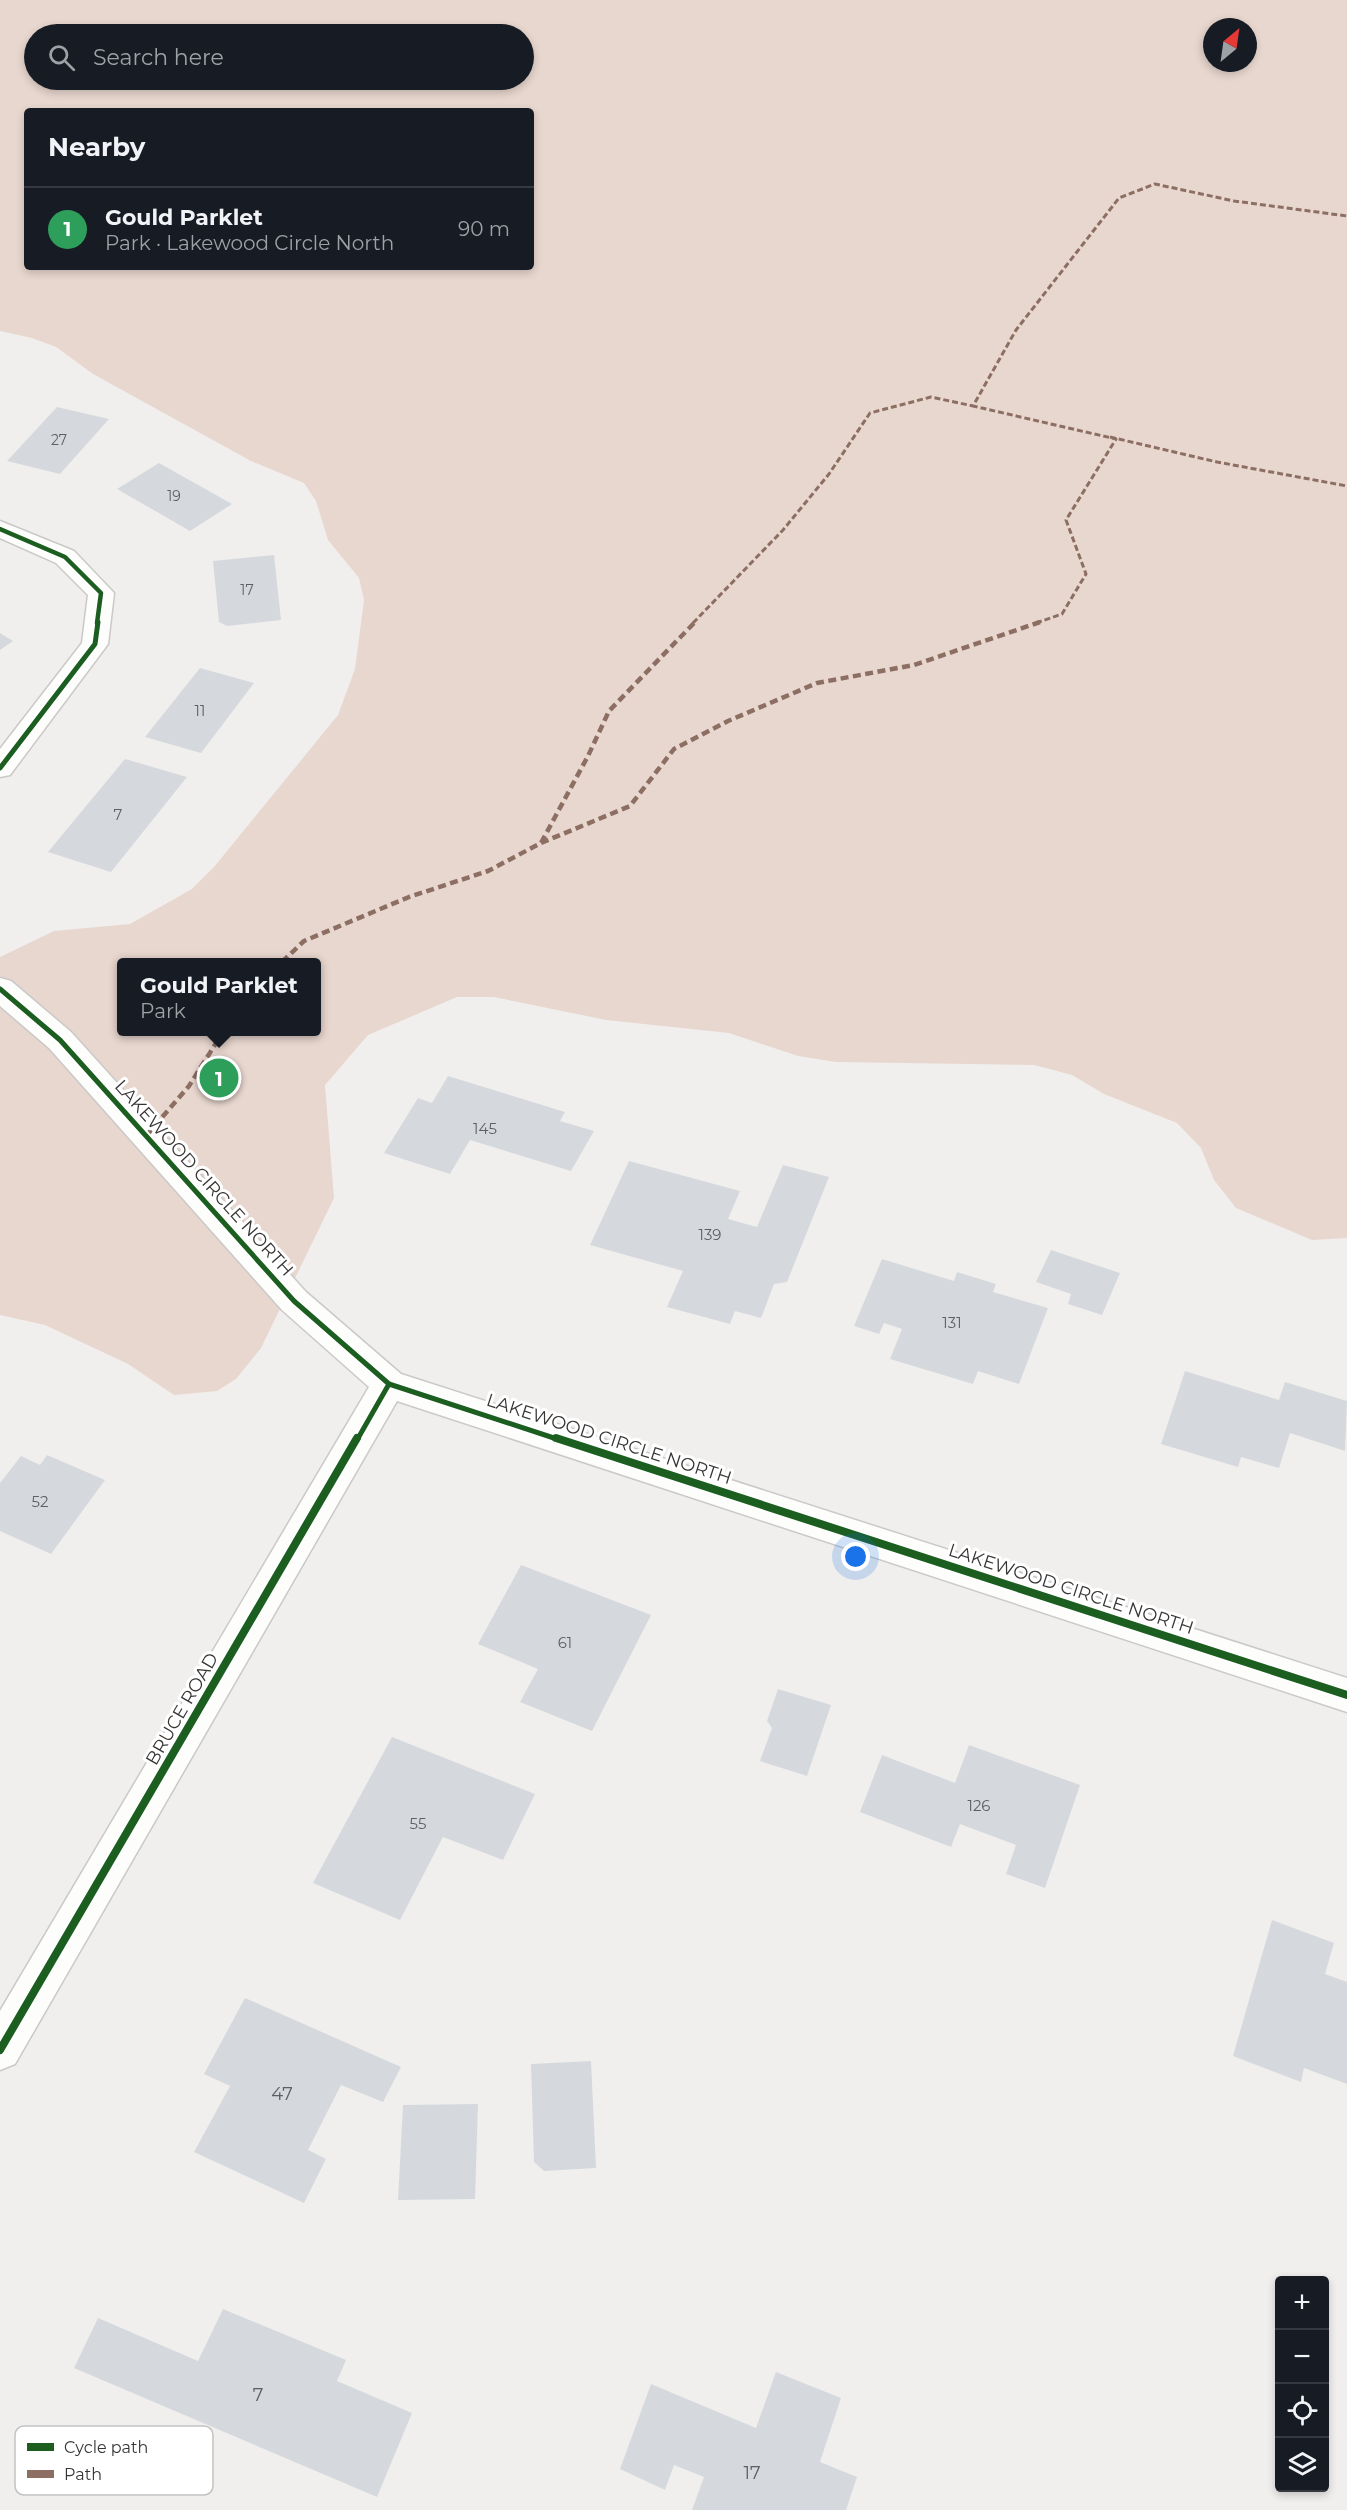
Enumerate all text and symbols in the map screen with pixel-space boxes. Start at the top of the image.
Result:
north arrow [1203,18,1257,72]
search box [24,24,534,90]
icon: search [45,41,78,74]
text: Search here [93,44,224,71]
text: Nearby [48,131,145,163]
text: Gould Parklet [105,204,263,231]
text: 1 [64,217,71,241]
text: 90 m [458,217,510,241]
text: Park · Lakewood Circle North [105,231,394,255]
house number: 27 [51,431,67,449]
house number: 19 [167,487,181,505]
house number: 17 [240,581,254,599]
house number: 11 [195,701,205,720]
house number: 7 [114,805,123,824]
popup [117,958,321,1036]
text: Gould Parklet [140,972,298,999]
text: Park [140,999,186,1023]
pin: 1 [200,1056,238,1100]
street label: LAKEWOOD CIRCLE NORTH [110,1075,298,1281]
house number: 145 [473,1119,497,1138]
house number: 139 [698,1225,722,1244]
house number: 131 [942,1313,962,1332]
street label: LAKEWOOD CIRCLE NORTH [484,1389,734,1489]
house number: 52 [32,1492,48,1511]
street label: LAKEWOOD CIRCLE NORTH [946,1539,1196,1639]
your location [841,1542,870,1571]
house number: 61 [558,1633,572,1652]
street label: BRUCE ROAD [141,1649,223,1769]
house number: 126 [967,1796,991,1815]
house number: 55 [410,1814,426,1833]
house number: 47 [271,2083,293,2105]
map controls [1275,2276,1329,2492]
button: + [1275,2276,1329,2330]
button: − [1275,2330,1329,2384]
house number: 7 [253,2384,263,2406]
button: locate [1275,2384,1329,2438]
legend [15,2426,213,2495]
text: Cycle path [64,2438,148,2457]
button: layers [1275,2438,1329,2492]
house number: 17 [743,2462,761,2484]
text: Path [64,2465,102,2484]

